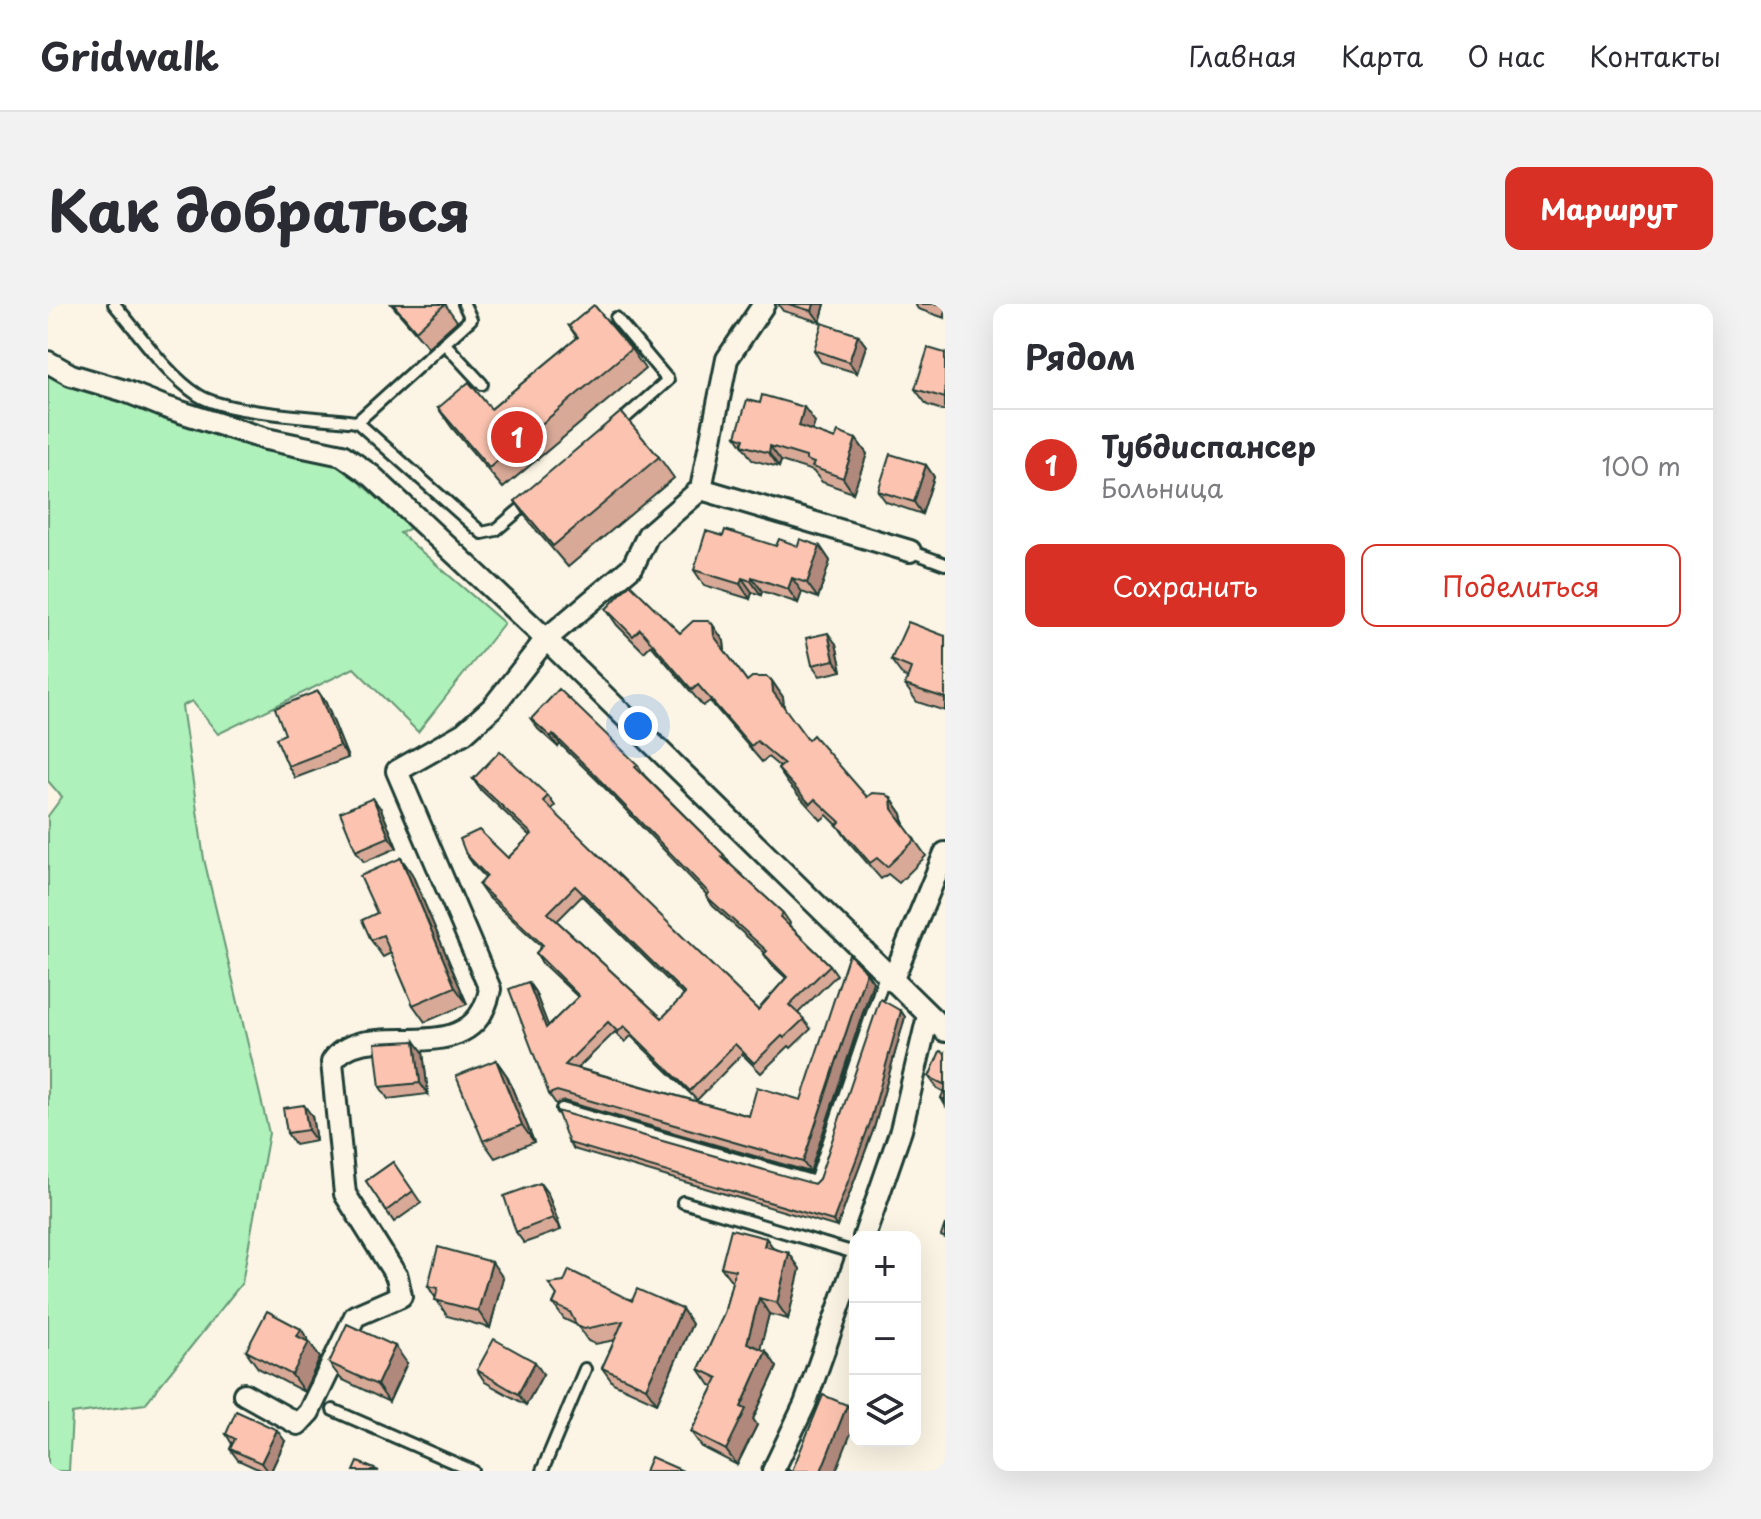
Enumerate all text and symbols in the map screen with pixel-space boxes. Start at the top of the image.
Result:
text: Gridwalk [40,27,219,84]
text: Главная [1189,34,1297,77]
text: Карта [1341,34,1423,77]
text: О нас [1467,34,1545,77]
text: Контакты [1589,34,1721,77]
text: Как добраться [48,166,471,251]
button: Маршрут [1505,167,1713,250]
text: Рядом [1025,330,1136,382]
pin: 1 [491,407,543,467]
text: Тубдиспансер [1101,423,1316,468]
text: 1 [1045,446,1057,485]
text: 100 m [1601,446,1681,485]
text: Больница [1101,468,1223,507]
button: Сохранить [1025,544,1345,627]
button: Поделиться [1361,544,1681,627]
your location [618,706,658,746]
map controls [849,1231,921,1447]
button: + [849,1231,921,1303]
button: − [849,1303,921,1375]
button: layers [849,1375,921,1447]

